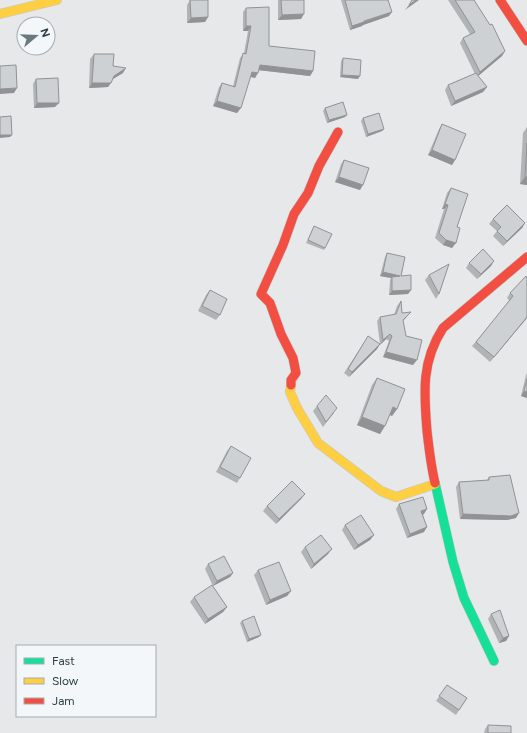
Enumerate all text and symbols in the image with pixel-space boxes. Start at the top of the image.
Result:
north arrow [16,16,56,56]
text: N [37,27,53,39]
legend [16,645,156,717]
text: Fast [52,654,75,668]
text: Slow [52,674,79,688]
text: Jam [52,694,75,708]

